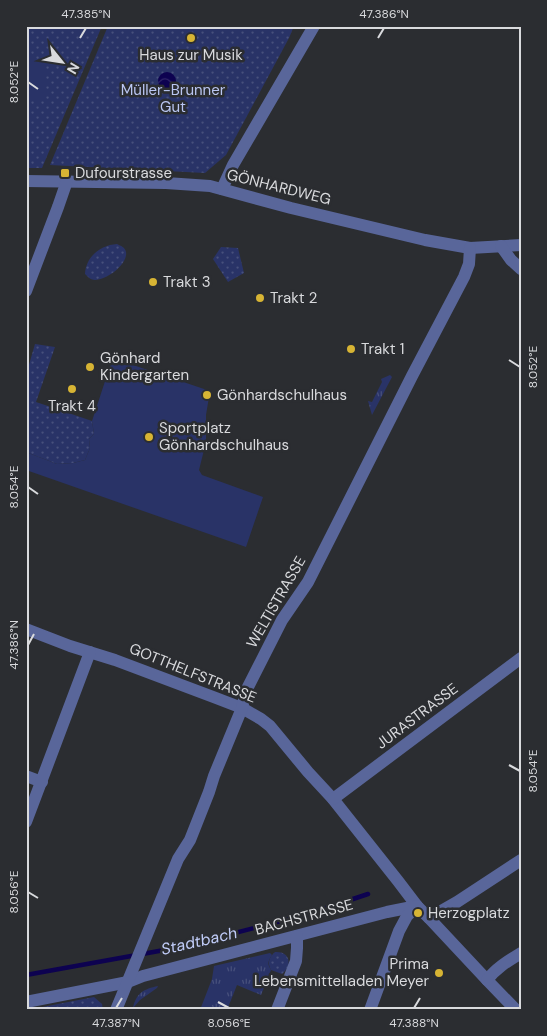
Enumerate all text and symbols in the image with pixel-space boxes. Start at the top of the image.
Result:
text: 47.385°N [61,6,111,22]
text: 47.386°N [359,6,409,22]
marker: Haus zur Musik [185,32,197,44]
north arrow [38,38,88,88]
place label: Haus zur Musik [139,45,243,65]
text: N [63,60,84,77]
text: 8.052°E [6,61,22,103]
park label: Müller-Brunner Gut [121,80,226,117]
place label: Dufourstrasse [75,163,172,183]
street label: GÖNHARDWEG [225,164,333,210]
marker: Dufourstrasse [59,167,71,179]
place label: Trakt 3 [163,272,211,292]
marker: Trakt 3 [147,276,159,288]
place label: Trakt 2 [270,288,317,308]
marker: Trakt 2 [254,292,266,304]
place label: Trakt 1 [361,339,404,359]
marker: Trakt 1 [345,343,357,355]
text: 8.052°E [525,346,541,388]
place label: Gönhard Kindergarten [100,348,189,385]
marker: Gönhard Kindergarten [84,361,96,373]
marker: Trakt 4 [66,383,78,395]
place label: Gönhardschulhaus [217,385,347,405]
marker: Gönhardschulhaus [201,389,213,401]
place label: Trakt 4 [48,396,96,416]
place label: Sportplatz Gönhardschulhaus [159,418,289,455]
marker: Sportplatz Gönhardschulhaus [143,431,155,443]
text: 8.054°E [6,465,22,508]
street label: WELTISTRASSE [242,552,310,652]
text: 47.386°N [6,620,22,670]
street label: GOTTHELFSTRASSE [126,638,260,708]
street label: JURASTRASSE [372,679,462,753]
text: 8.054°E [525,749,541,792]
text: 8.056°E [6,870,22,914]
street label: BACHSTRASSE [253,894,355,940]
place label: Herzogplatz [428,903,510,923]
marker: Herzogplatz [412,907,424,919]
water label: Stadtbach [159,922,239,960]
place label: Prima Lebensmittelladen Meyer [254,954,429,991]
marker: Prima Lebensmittelladen Meyer [433,967,445,979]
text: 47.387°N [92,1015,140,1031]
text: 8.056°E [207,1015,251,1031]
text: 47.388°N [389,1015,439,1031]

